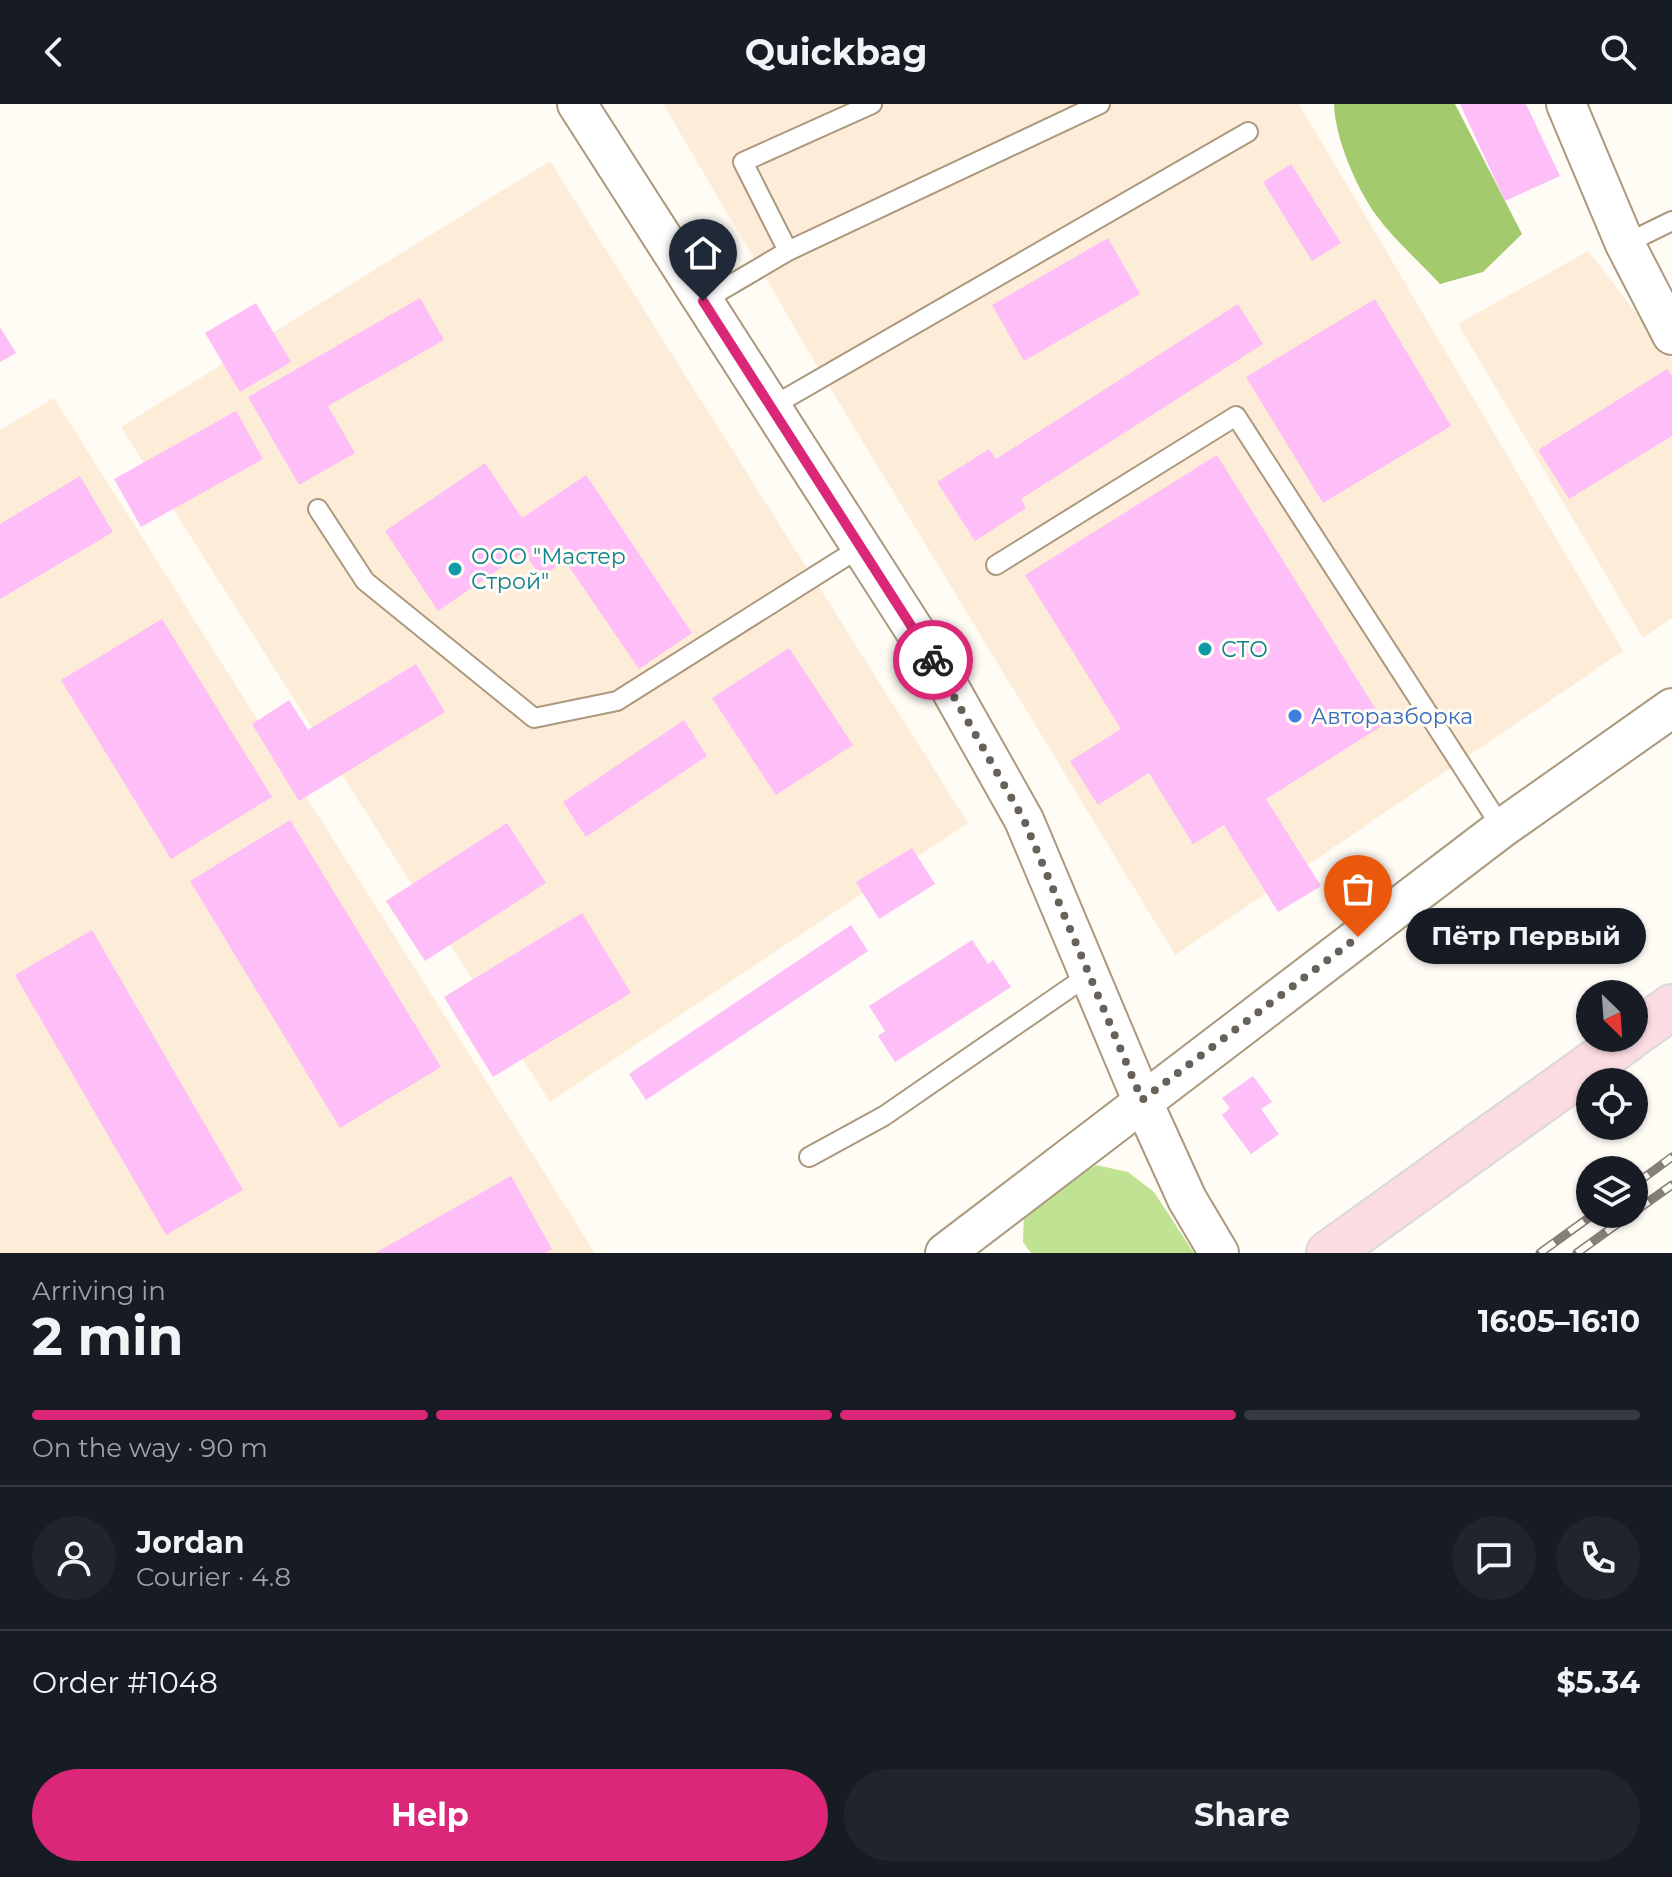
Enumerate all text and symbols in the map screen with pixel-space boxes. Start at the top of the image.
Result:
icon: back [32,30,76,74]
text: Quickbag [745,30,927,74]
icon: search [1596,30,1640,74]
pin [669,219,737,301]
icon: home [681,231,725,275]
place label: ООО "Мастер Строй" [471,543,626,595]
marker: ООО "Мастер Строй" [446,560,464,578]
courier [893,620,973,700]
place label: СТО [1221,636,1268,663]
icon: bike [911,638,955,682]
marker: СТО [1196,640,1214,658]
place label: Авторазборка [1311,703,1473,730]
marker: Авторазборка [1286,707,1304,725]
pin [1324,855,1392,937]
icon: bag [1336,867,1380,911]
callout: Пётр Первый [1406,909,1646,965]
text: Пётр Первый [1431,920,1621,952]
north arrow [1576,980,1648,1052]
map controls [1576,980,1648,1228]
button: locate [1576,1068,1648,1140]
button: layers [1576,1156,1648,1228]
text: Arriving in [32,1275,166,1307]
text: 16:05–16:10 [1478,1303,1640,1340]
text: 2 min [32,1305,184,1368]
text: On the way · 90 m [32,1432,268,1464]
button: person [32,1516,116,1600]
button: chat [1452,1516,1536,1600]
button: phone [1556,1516,1640,1600]
text: Jordan [136,1524,245,1561]
text: Courier · 4.8 [136,1561,291,1593]
text: Order #1048 [32,1664,218,1701]
text: $5.34 [1556,1664,1640,1701]
button: Help [32,1769,828,1861]
button: Share [844,1769,1640,1861]

